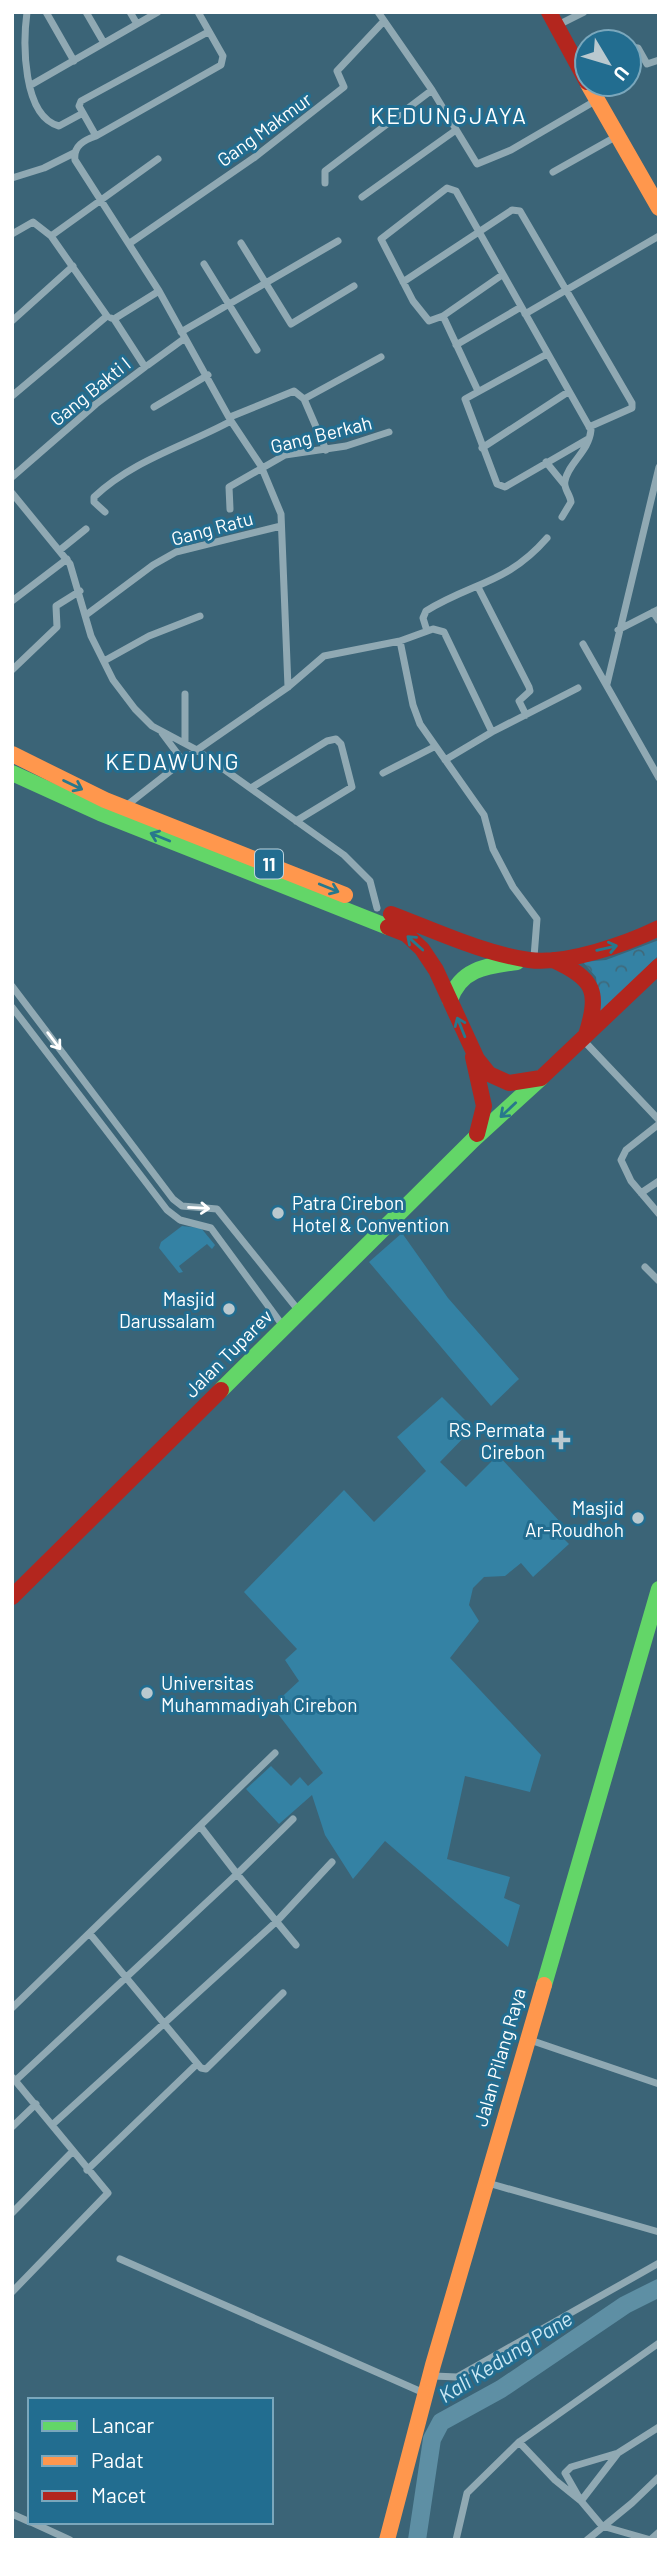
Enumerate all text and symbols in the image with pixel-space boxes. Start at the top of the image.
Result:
north arrow [573,28,643,98]
text: U [609,62,635,86]
street label: Gang Makmur [212,87,316,171]
district label: KEDUNGJAYA [370,101,528,129]
street label: Gang Bakti I [45,352,135,430]
street label: Gang Berkah [268,410,374,458]
street label: Gang Ratu [169,506,255,550]
district label: KEDAWUNG [105,747,241,775]
one-way arrow [62,779,83,792]
one-way arrow [150,830,172,843]
road number: 11 [255,850,283,878]
one-way arrow [318,883,340,896]
one-way arrow [407,934,424,951]
one-way arrow [595,940,618,954]
one-way arrow [454,1017,467,1039]
one-way arrow [46,1031,61,1049]
one-way arrow [500,1101,517,1118]
place label: Patra Cirebon Hotel & Convention [292,1191,449,1236]
one-way arrow [188,1201,211,1214]
marker: Patra Cirebon Hotel & Convention [270,1205,286,1221]
place label: Masjid Darussalam [119,1287,215,1332]
marker: Masjid Darussalam [221,1301,237,1317]
street label: Jalan Tuparev [179,1304,277,1402]
place label: RS Permata Cirebon [449,1418,545,1463]
marker: RS Permata Cirebon [551,1430,571,1450]
place label: Masjid Ar-Roudhoh [525,1496,624,1541]
marker: Masjid Ar-Roudhoh [630,1510,646,1526]
place label: Universitas Muhammadiyah Cirebon [161,1671,358,1716]
marker: Universitas Muhammadiyah Cirebon [139,1685,155,1701]
street label: Jalan Pilang Raya [468,1985,530,2129]
water label: Kali Kedung Pane [434,2305,576,2407]
legend [28,2398,273,2524]
text: Lancar [91,2412,154,2437]
text: Padat [91,2447,144,2472]
text: Macet [91,2482,146,2507]

